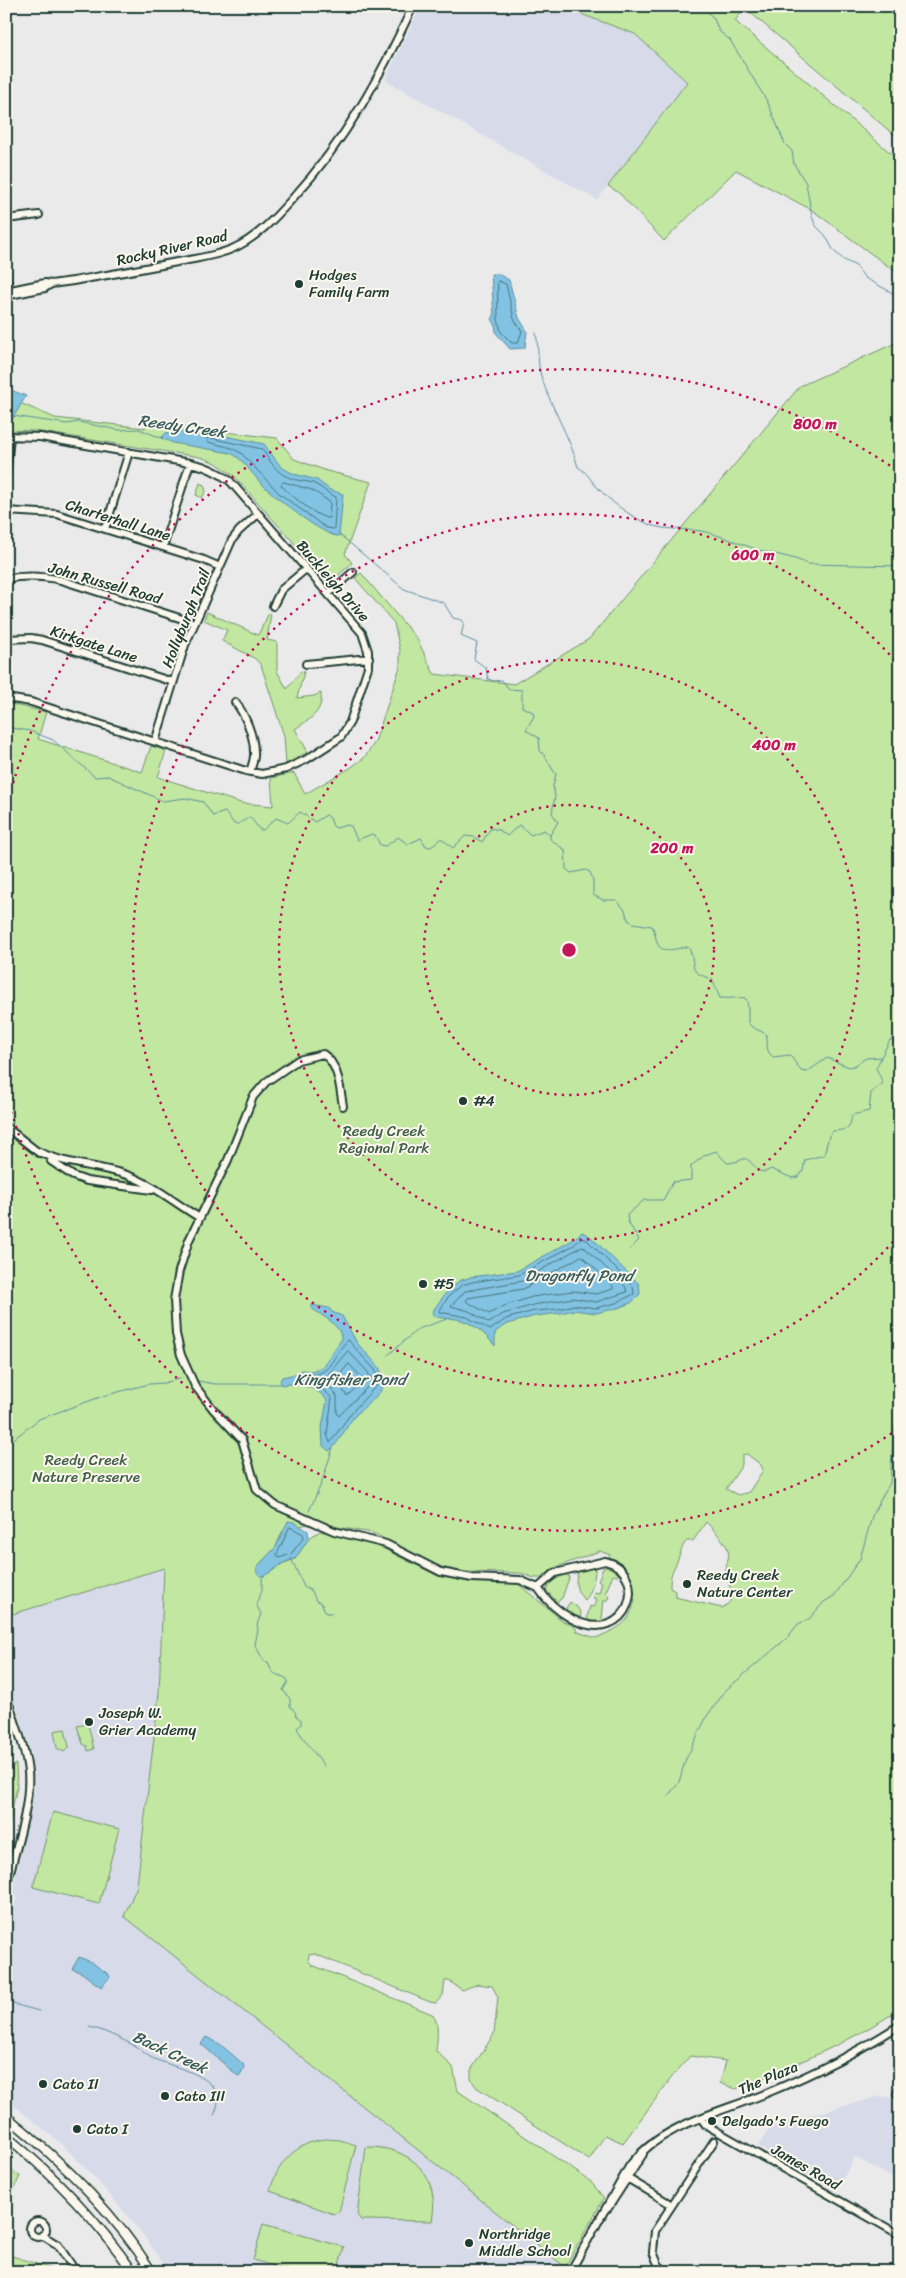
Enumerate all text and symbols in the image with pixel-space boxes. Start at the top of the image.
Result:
street label: Rocky River Road [114,222,231,273]
place label: Hodges Family Farm [309,262,390,305]
marker: Hodges Family Farm [293,278,305,290]
water label: Reedy Creek [136,406,230,447]
text: 800 m [792,411,837,437]
street label: Charterhall Lane [62,492,174,548]
street label: Buckleigh Drive [290,534,377,628]
text: 600 m [731,542,775,568]
street label: John Russell Road [44,554,166,612]
street label: Hollyburgh Trail [154,564,218,672]
street label: Kirkgate Lane [47,618,141,670]
text: 400 m [751,732,796,758]
text: 200 m [649,835,694,861]
centre of rings [560,941,578,959]
place label: #4 [473,1088,495,1114]
marker: #4 [457,1095,469,1107]
park label: Reedy Creek Regional Park [339,1118,429,1161]
water label: Dragonfly Pond [525,1261,638,1290]
place label: #5 [433,1271,454,1297]
marker: #5 [417,1278,429,1290]
water label: Kingfisher Pond [294,1365,410,1394]
park label: Reedy Creek Nature Preserve [32,1447,140,1490]
place label: Reedy Creek Nature Center [697,1562,793,1605]
marker: Reedy Creek Nature Center [681,1578,693,1590]
place label: Joseph W. Grier Academy [98,1700,196,1743]
marker: Joseph W. Grier Academy [83,1716,95,1728]
water label: Back Creek [128,2022,215,2083]
street label: The Plaza [734,2054,803,2102]
place label: Cato II [53,2071,99,2097]
marker: Cato II [37,2078,49,2090]
place label: Cato III [175,2083,226,2109]
marker: Cato III [159,2090,171,2102]
place label: Delgado's Fuego [722,2108,829,2134]
marker: Delgado's Fuego [706,2115,718,2127]
place label: Cato I [87,2116,129,2142]
marker: Cato I [71,2123,83,2135]
street label: James Road [765,2136,847,2198]
place label: Northridge Middle School [479,2221,572,2264]
marker: Northridge Middle School [463,2237,475,2249]

